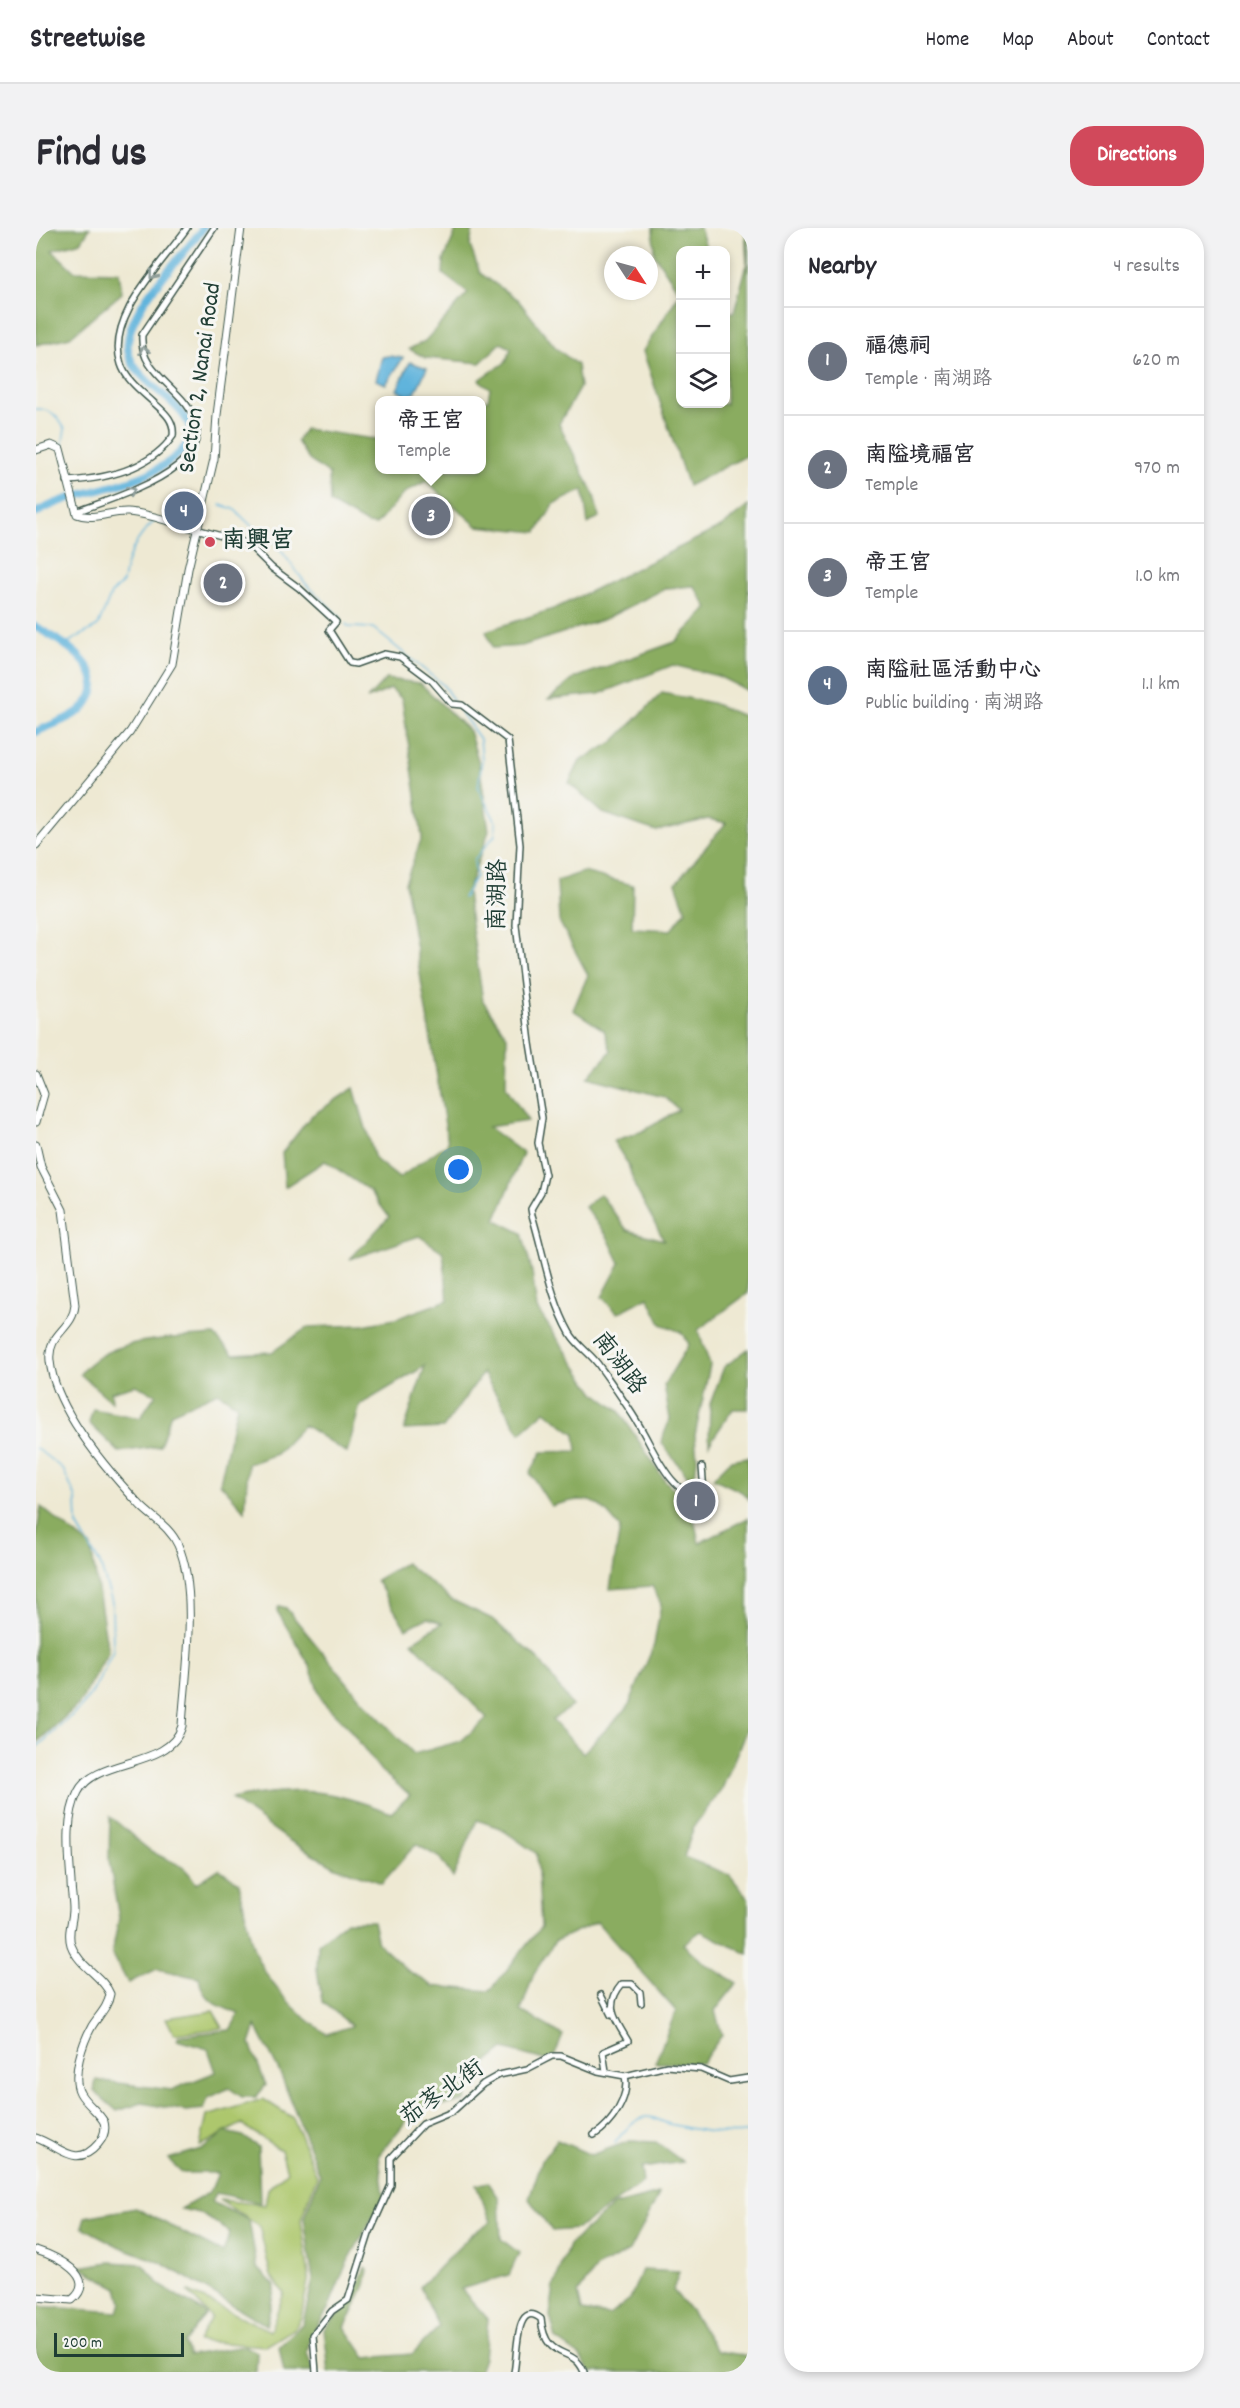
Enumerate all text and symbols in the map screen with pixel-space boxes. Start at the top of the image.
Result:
text: Streetwise [30,21,145,61]
text: Home [925,26,969,56]
text: Map [1002,26,1034,56]
text: About [1067,26,1114,56]
text: Contact [1147,26,1210,56]
text: Find us [36,126,147,186]
button: Directions [1070,126,1204,186]
north arrow [604,246,658,300]
map controls [676,246,730,408]
button: + [676,246,730,300]
text: Nearby [808,249,876,286]
text: 4 results [1113,253,1180,281]
one-way arrow [149,268,160,279]
street label: Section 2, Nanai Road [171,281,231,475]
button: − [676,300,730,354]
text: 福德祠 [865,332,931,363]
one-way arrow [138,345,151,355]
text: 1 [825,347,830,375]
text: 620 m [1132,347,1180,375]
button: layers [676,354,730,408]
text: Temple · 南湖路 [865,366,992,394]
popup [375,396,486,474]
text: 帝王宮 [397,407,464,438]
text: Temple [397,438,451,466]
text: 南隘境福宮 [865,441,975,472]
text: 2 [823,455,832,483]
text: 970 m [1134,455,1180,483]
text: Temple [865,472,918,500]
one-way arrow [125,486,136,498]
pin: 4 [164,488,204,534]
pin: 3 [412,494,450,538]
place label: 南興宮 [222,525,294,559]
marker: 南興宮 [203,535,217,549]
text: 帝王宮 [865,549,931,580]
pin: 2 [204,560,243,606]
text: 3 [823,563,832,591]
text: 1.0 km [1135,563,1180,591]
text: Temple [865,580,918,608]
text: 南隘社區活動中心 [865,656,1041,687]
text: 4 [823,671,832,699]
text: 1.1 km [1141,671,1180,699]
text: Public building · 南湖路 [865,690,1043,718]
street label: 南湖路 [481,859,517,931]
your location [444,1155,473,1184]
street label: 南湖路 [583,1325,653,1403]
pin: 1 [676,1478,716,1524]
street label: 茄苳北街 [394,2053,492,2135]
scale bar [54,2330,184,2358]
text: 200 m [63,2332,102,2355]

